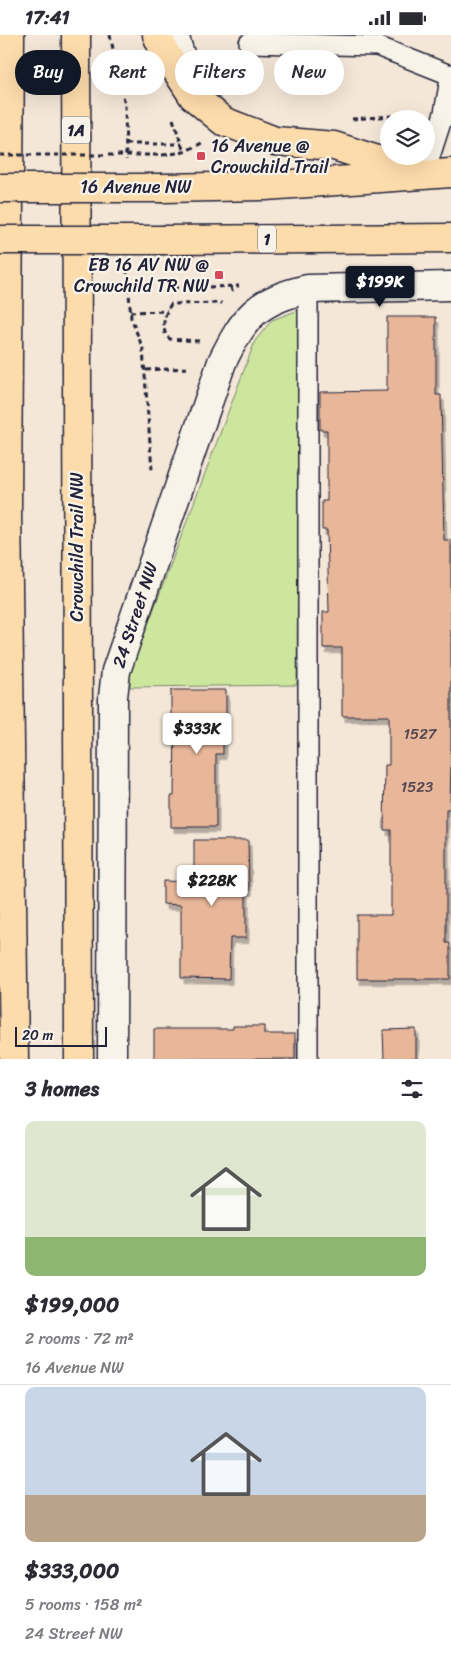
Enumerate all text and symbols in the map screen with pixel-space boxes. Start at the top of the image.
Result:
text: 17:41 [25,1,70,34]
chip: Buy [15,50,81,95]
chip: Rent [91,50,165,95]
chip: Filters [175,50,264,95]
chip: New [274,50,344,95]
map controls [380,110,435,165]
button: layers [380,110,435,165]
road number: 1A [62,117,90,143]
place label: 16 Avenue @ Crowchild Trail [211,130,330,183]
marker: 16 Avenue @ Crowchild Trail [195,150,207,162]
street label: 16 Avenue NW [80,171,193,203]
road number: 1 [258,225,276,253]
place label: EB 16 AV NW @ Crowchild TR NW [74,249,210,302]
pin: $199K [345,265,415,308]
text: $199K [356,267,404,296]
marker: EB 16 AV NW @ Crowchild TR NW [213,269,225,281]
street label: Crowchild Trail NW [61,472,93,622]
street label: 24 Street NW [103,557,167,672]
pin: $333K [162,713,232,755]
text: $333K [174,714,220,743]
house number: 1527 [404,721,438,747]
house number: 1523 [401,774,433,800]
pin: $228K [177,865,247,907]
text: $228K [188,866,236,895]
text: 20 m [22,1023,53,1048]
scale bar [15,1024,108,1047]
text: 3 homes [25,1070,99,1108]
icon: filters [398,1075,426,1103]
icon: home [181,1154,271,1244]
text: $199,000 [25,1286,119,1324]
text: 2 rooms · 72 m² [25,1324,134,1353]
text: 16 Avenue NW [25,1353,124,1382]
icon: home [181,1419,271,1509]
text: $333,000 [25,1552,119,1590]
text: 5 rooms · 158 m² [25,1590,142,1619]
text: 24 Street NW [25,1619,123,1648]

